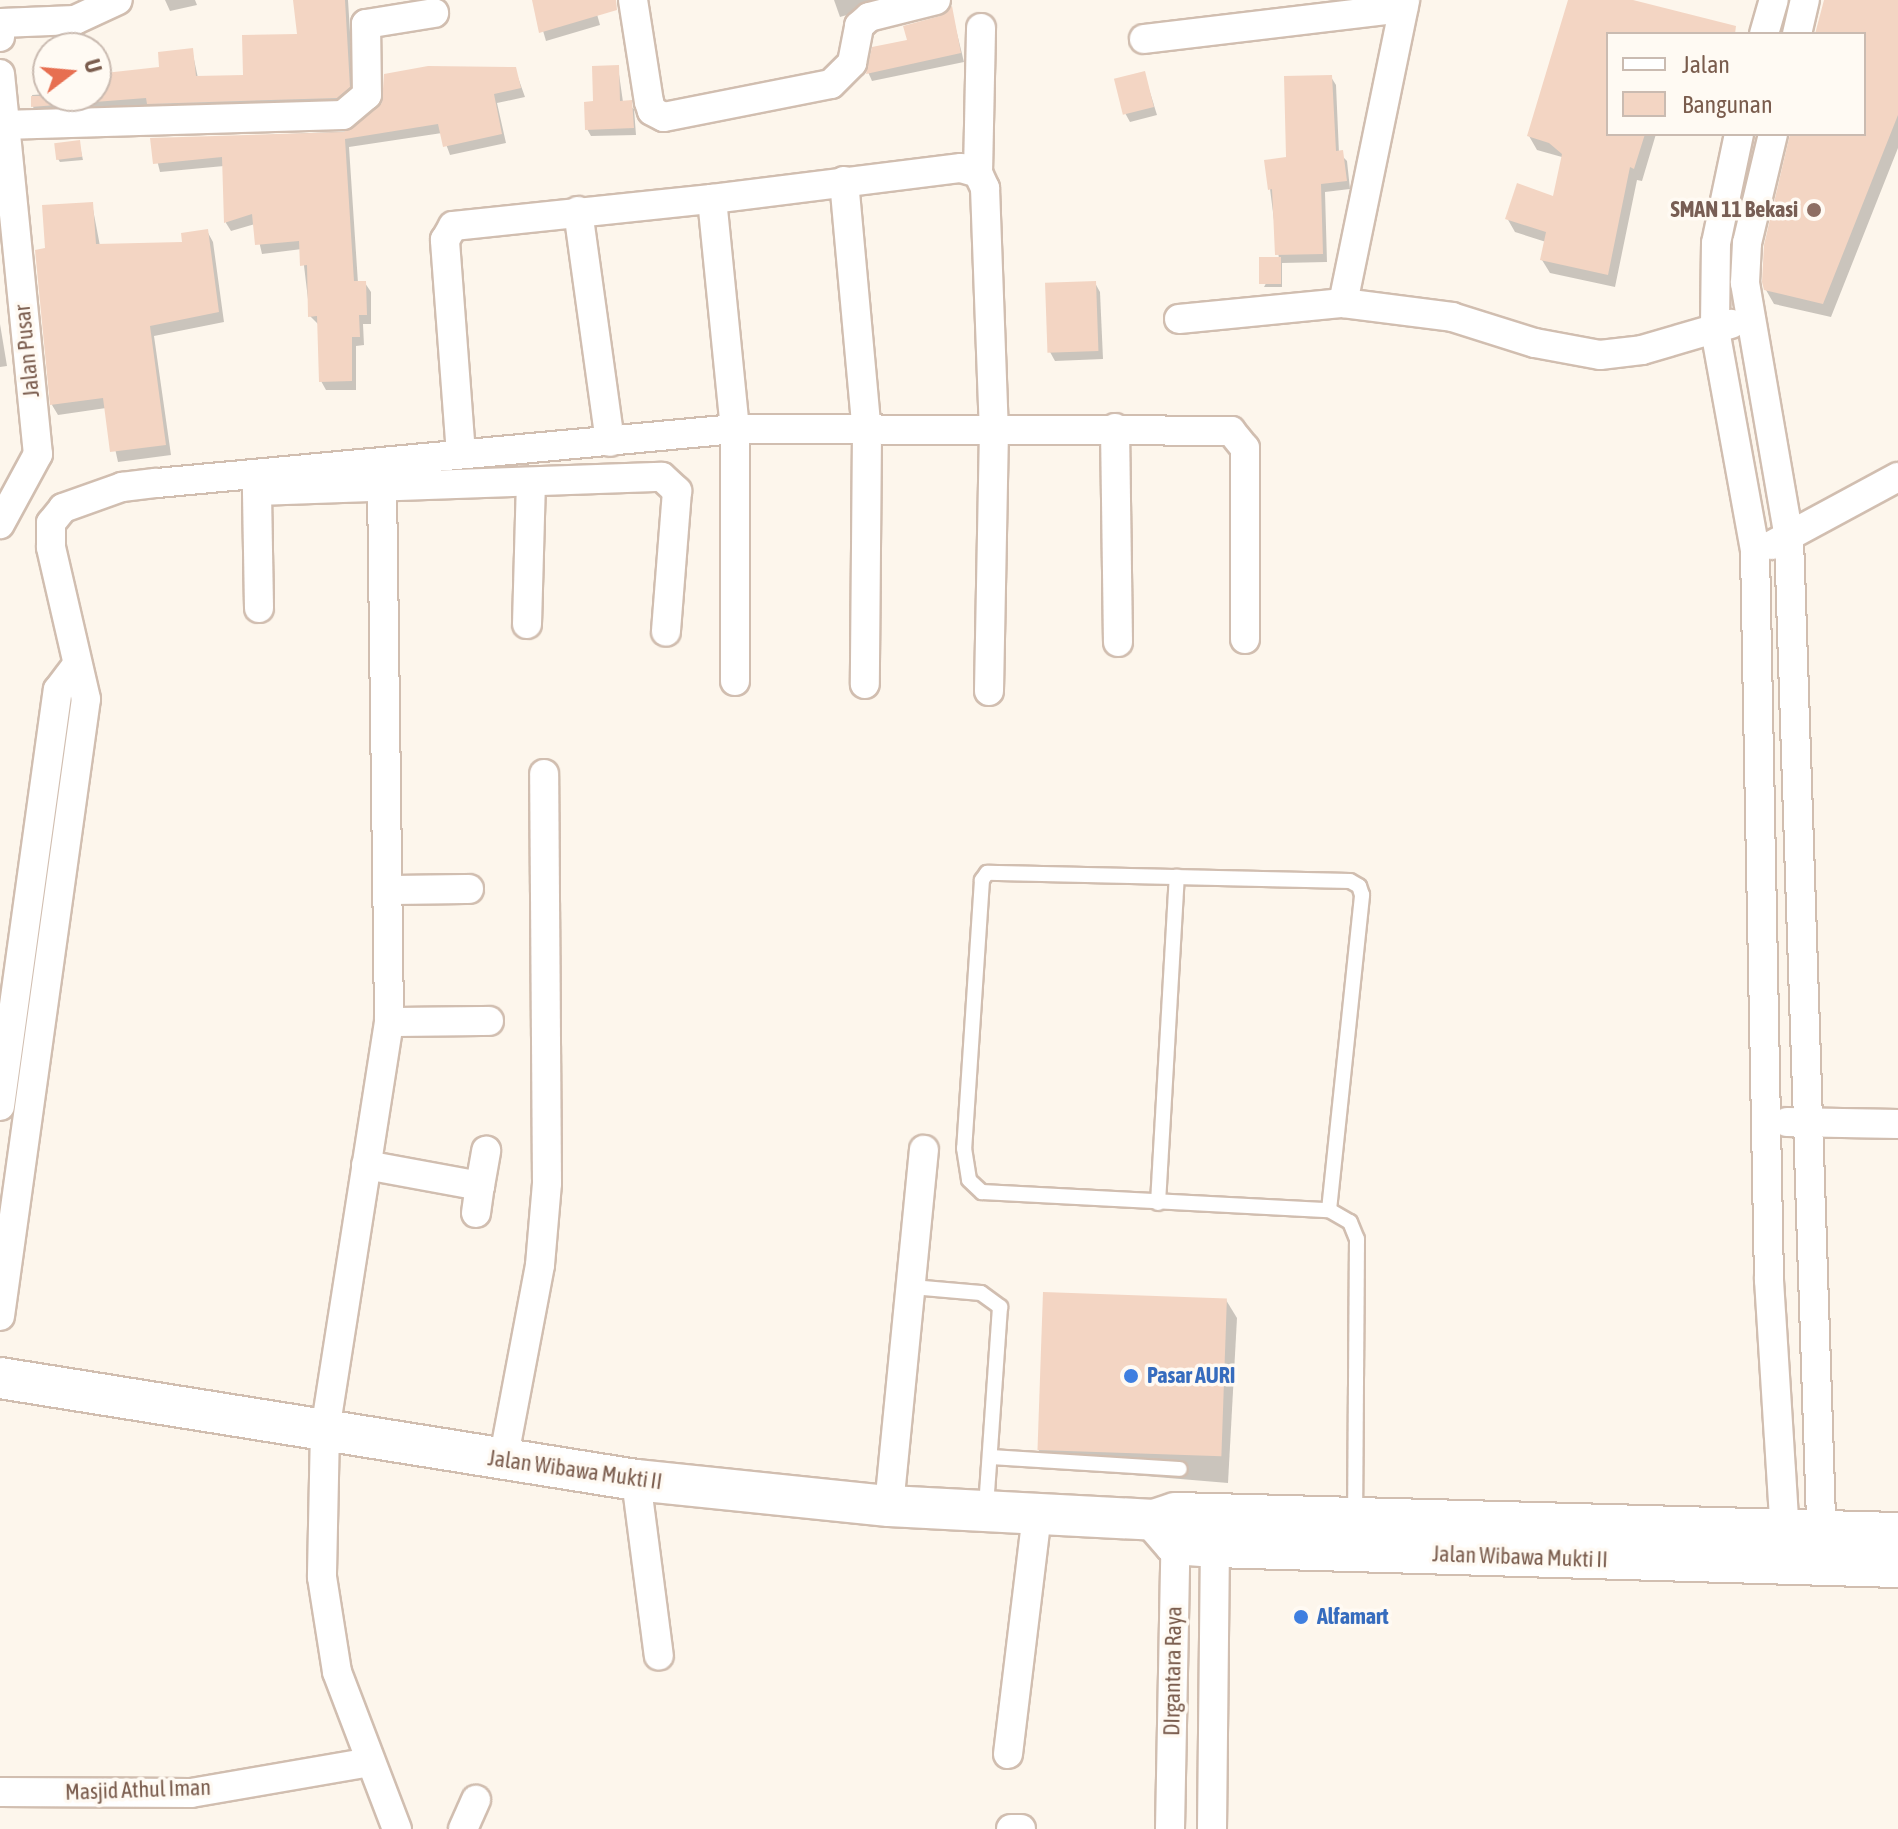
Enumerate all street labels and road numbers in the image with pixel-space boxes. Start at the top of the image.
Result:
street label: Jalan Pusar [9,303,45,399]
street label: Jalan Wibawa Mukti II [486,1445,664,1495]
street label: Jalan Wibawa Mukti II [1432,1541,1608,1573]
street label: DIrgantara Raya [1159,1606,1187,1736]
street label: Masjid Athul Iman [65,1774,211,1806]

